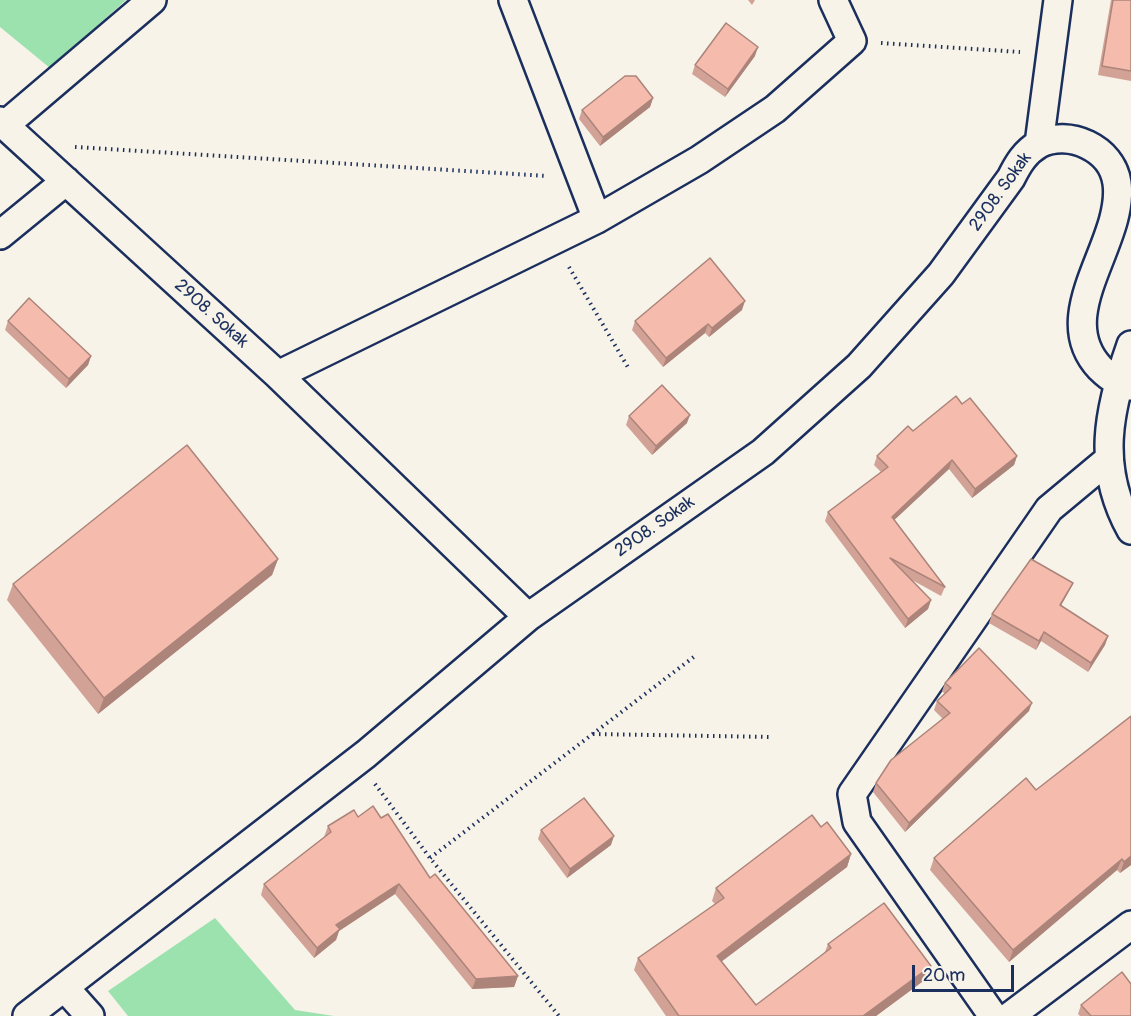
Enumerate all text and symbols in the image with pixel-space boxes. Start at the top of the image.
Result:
street label: 2908. Sokak [965,148,1037,236]
street label: 2908. Sokak [170,275,252,353]
street label: 2908. Sokak [611,492,699,562]
scale bar [915,953,1017,991]
text: 20 m [923,964,965,987]

